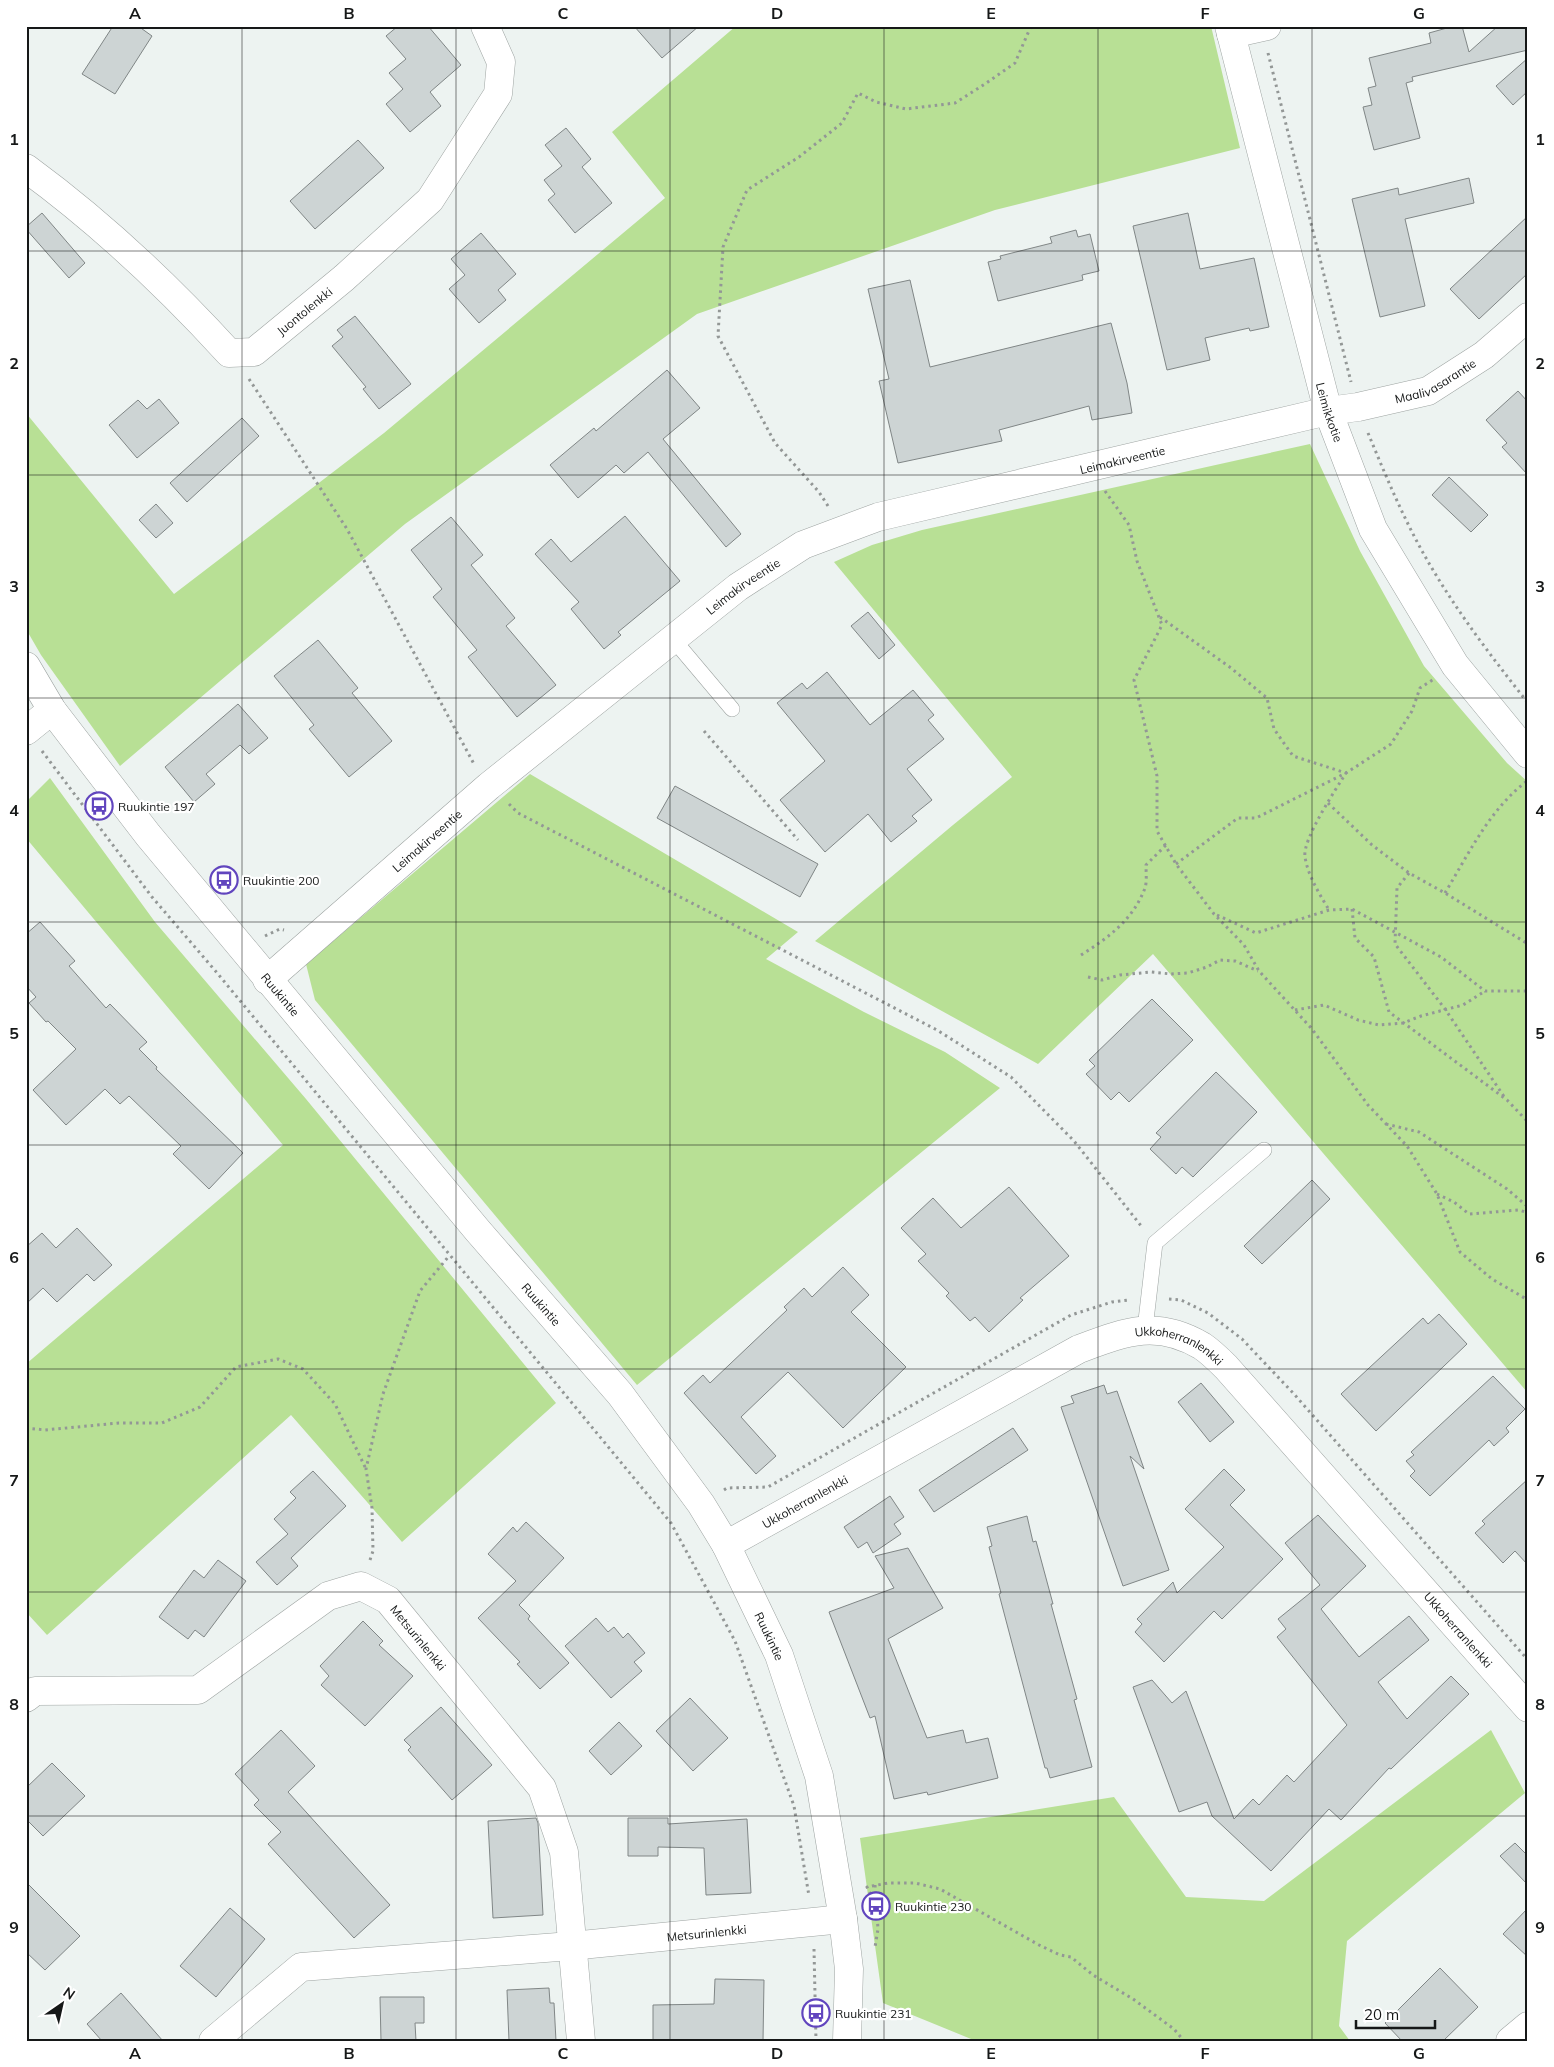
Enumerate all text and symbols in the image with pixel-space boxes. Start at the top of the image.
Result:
text: A [129,3,141,23]
text: B [343,3,355,23]
text: C [558,3,569,23]
text: D [771,3,783,23]
text: E [986,3,996,23]
text: F [1200,3,1210,23]
text: G [1413,3,1425,23]
text: 1 [9,129,19,149]
text: 1 [1535,129,1545,149]
street label: Juontolenkki [273,283,335,338]
text: 2 [9,353,19,373]
text: 2 [1535,353,1545,373]
street label: Maalivasarantie [1393,355,1478,406]
street label: Leimikkotie [1313,381,1347,444]
street label: Leimakirveentie [1078,442,1167,477]
street label: Leimakirveentie [703,555,782,617]
text: 3 [9,576,19,596]
text: 3 [1535,576,1545,596]
bus stop icon: Ruukintie 197 [84,791,114,821]
place label: Ruukintie 197 [118,799,195,814]
text: 4 [9,800,19,820]
text: 4 [1535,800,1545,820]
street label: Leimakirveentie [389,806,464,875]
bus stop icon: Ruukintie 200 [209,865,239,895]
place label: Ruukintie 200 [243,873,320,888]
street label: Ruukintie [258,970,303,1019]
text: 5 [9,1023,19,1043]
text: 5 [1535,1023,1545,1043]
text: 6 [9,1247,19,1267]
text: 6 [1535,1247,1545,1267]
street label: Ruukintie [519,1280,564,1328]
street label: Ukkoherranlenkki [1134,1323,1227,1368]
text: 7 [9,1470,19,1490]
text: 7 [1535,1470,1545,1490]
street label: Ukkoherranlenkki [759,1471,850,1531]
street label: Ukkoherranlenkki [1421,1589,1496,1671]
street label: Metsurinlenkki [387,1602,450,1673]
street label: Ruukintie [752,1609,788,1662]
text: 8 [9,1694,19,1714]
text: 8 [1535,1694,1545,1714]
bus stop icon: Ruukintie 230 [861,1891,891,1921]
place label: Ruukintie 230 [895,1899,972,1914]
text: 9 [9,1917,19,1937]
text: 9 [1535,1917,1545,1937]
street label: Metsurinlenkki [666,1921,747,1944]
north arrow [38,1980,88,2030]
text: N [60,1983,79,2004]
scale bar [1356,1997,1435,2029]
bus stop icon: Ruukintie 231 [801,1998,831,2028]
text: 20 m [1364,2005,1399,2024]
place label: Ruukintie 231 [835,2006,912,2021]
text: A [129,2043,141,2063]
text: B [343,2043,355,2063]
text: C [558,2043,569,2063]
text: D [771,2043,783,2063]
text: E [986,2043,996,2063]
text: F [1200,2043,1210,2063]
text: G [1413,2043,1425,2063]

